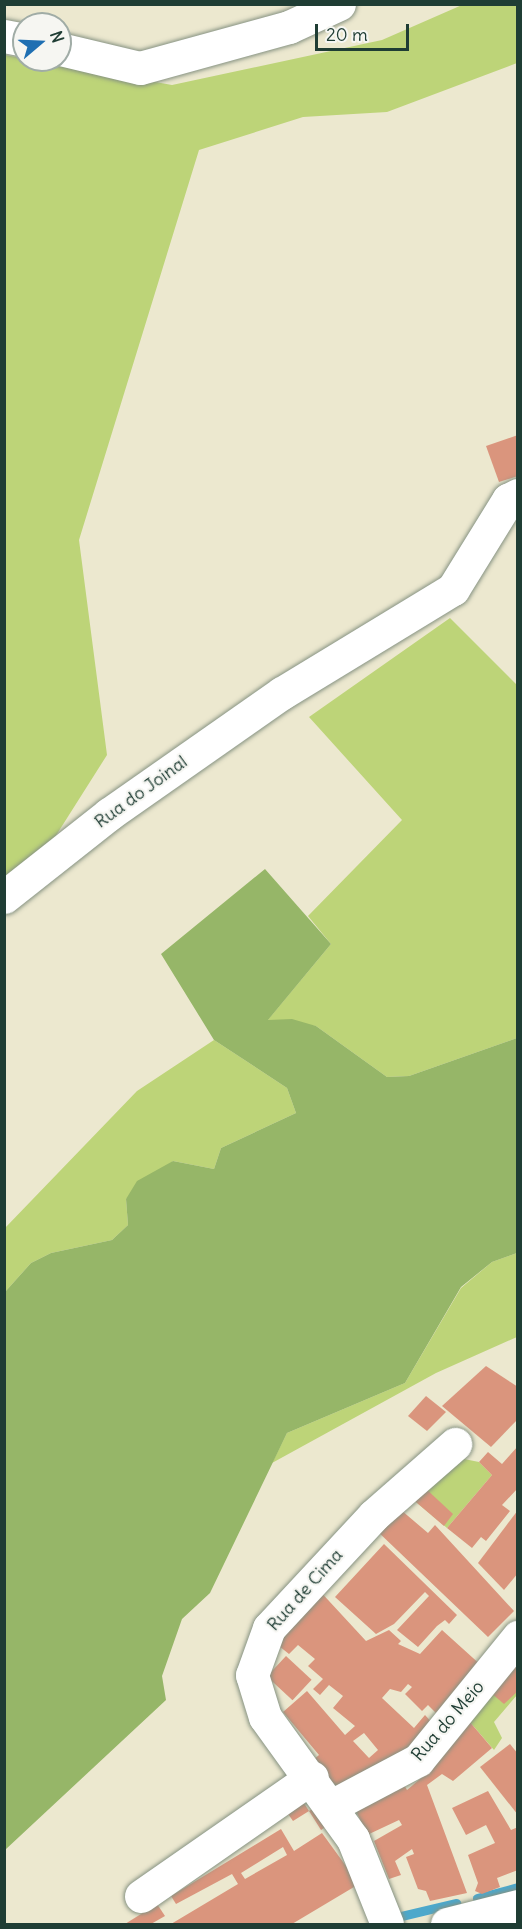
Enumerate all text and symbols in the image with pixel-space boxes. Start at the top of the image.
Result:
north arrow [12,12,72,72]
scale bar [318,12,412,50]
text: 20 m [326,23,368,46]
text: N [46,28,68,45]
street label: Rua do Joinal [90,751,192,833]
street label: Rua de Cima [263,1545,347,1635]
street label: Rua do Meio [407,1676,489,1766]

